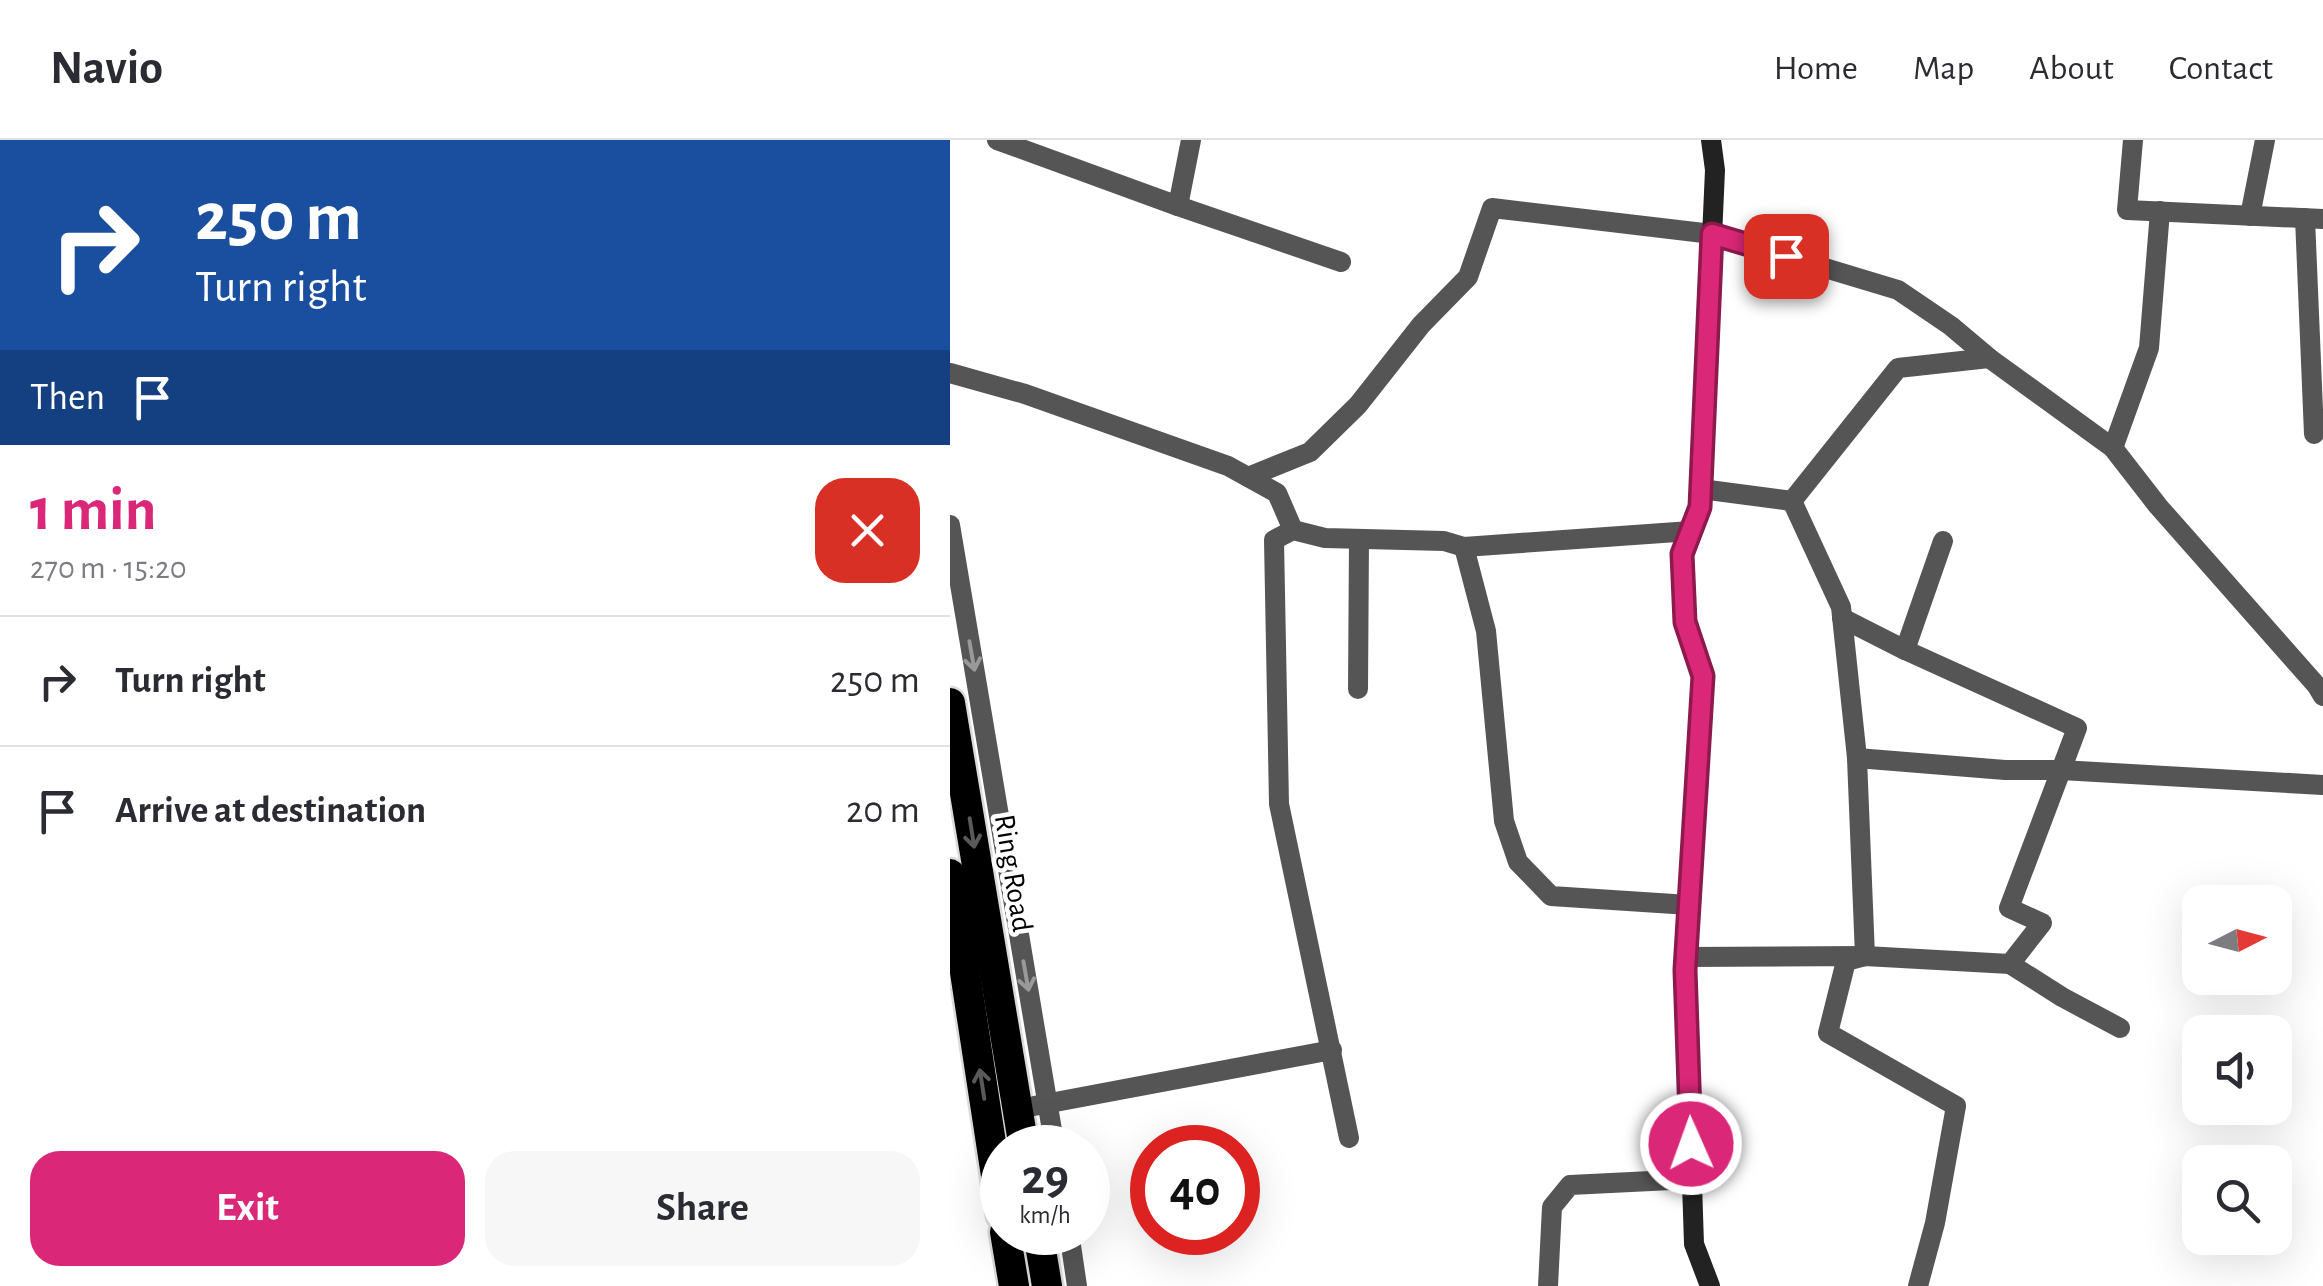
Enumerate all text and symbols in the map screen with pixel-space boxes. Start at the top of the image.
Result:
text: Navio [50,45,163,93]
text: Home [1774,51,1858,86]
text: Map [1913,51,1974,86]
text: About [2029,51,2114,86]
text: Contact [2169,51,2273,86]
icon: right [30,180,160,310]
text: 250 m [195,183,362,253]
pin [1744,214,1829,299]
icon: arrive [1759,229,1814,284]
text: Turn right [195,265,367,310]
icon: arrive [125,370,180,425]
text: Then [30,379,105,417]
button: close [815,478,920,583]
text: 1 min [30,481,156,541]
text: 270 m · 15:20 [30,552,187,584]
one-way arrow [963,639,982,672]
icon: right [30,654,85,709]
text: Turn right [115,662,265,700]
text: 250 m [830,662,920,700]
icon: arrive [30,784,85,839]
text: Arrive at destination [115,792,426,830]
text: 20 m [846,792,920,830]
street label: Ring Road [989,812,1037,934]
one-way arrow [963,817,981,849]
north arrow [2182,885,2292,995]
map controls [2182,885,2292,1255]
one-way arrow [1017,960,1036,992]
button: sound [2182,1015,2292,1125]
one-way arrow [973,1068,991,1100]
position arrow [1639,1092,1743,1196]
speed limit sign: 40 [1130,1125,1260,1255]
button: search [2182,1145,2292,1255]
button: Exit [30,1151,465,1266]
button: Share [485,1151,920,1266]
text: 29 [1021,1153,1069,1203]
text: km/h [1019,1203,1071,1228]

